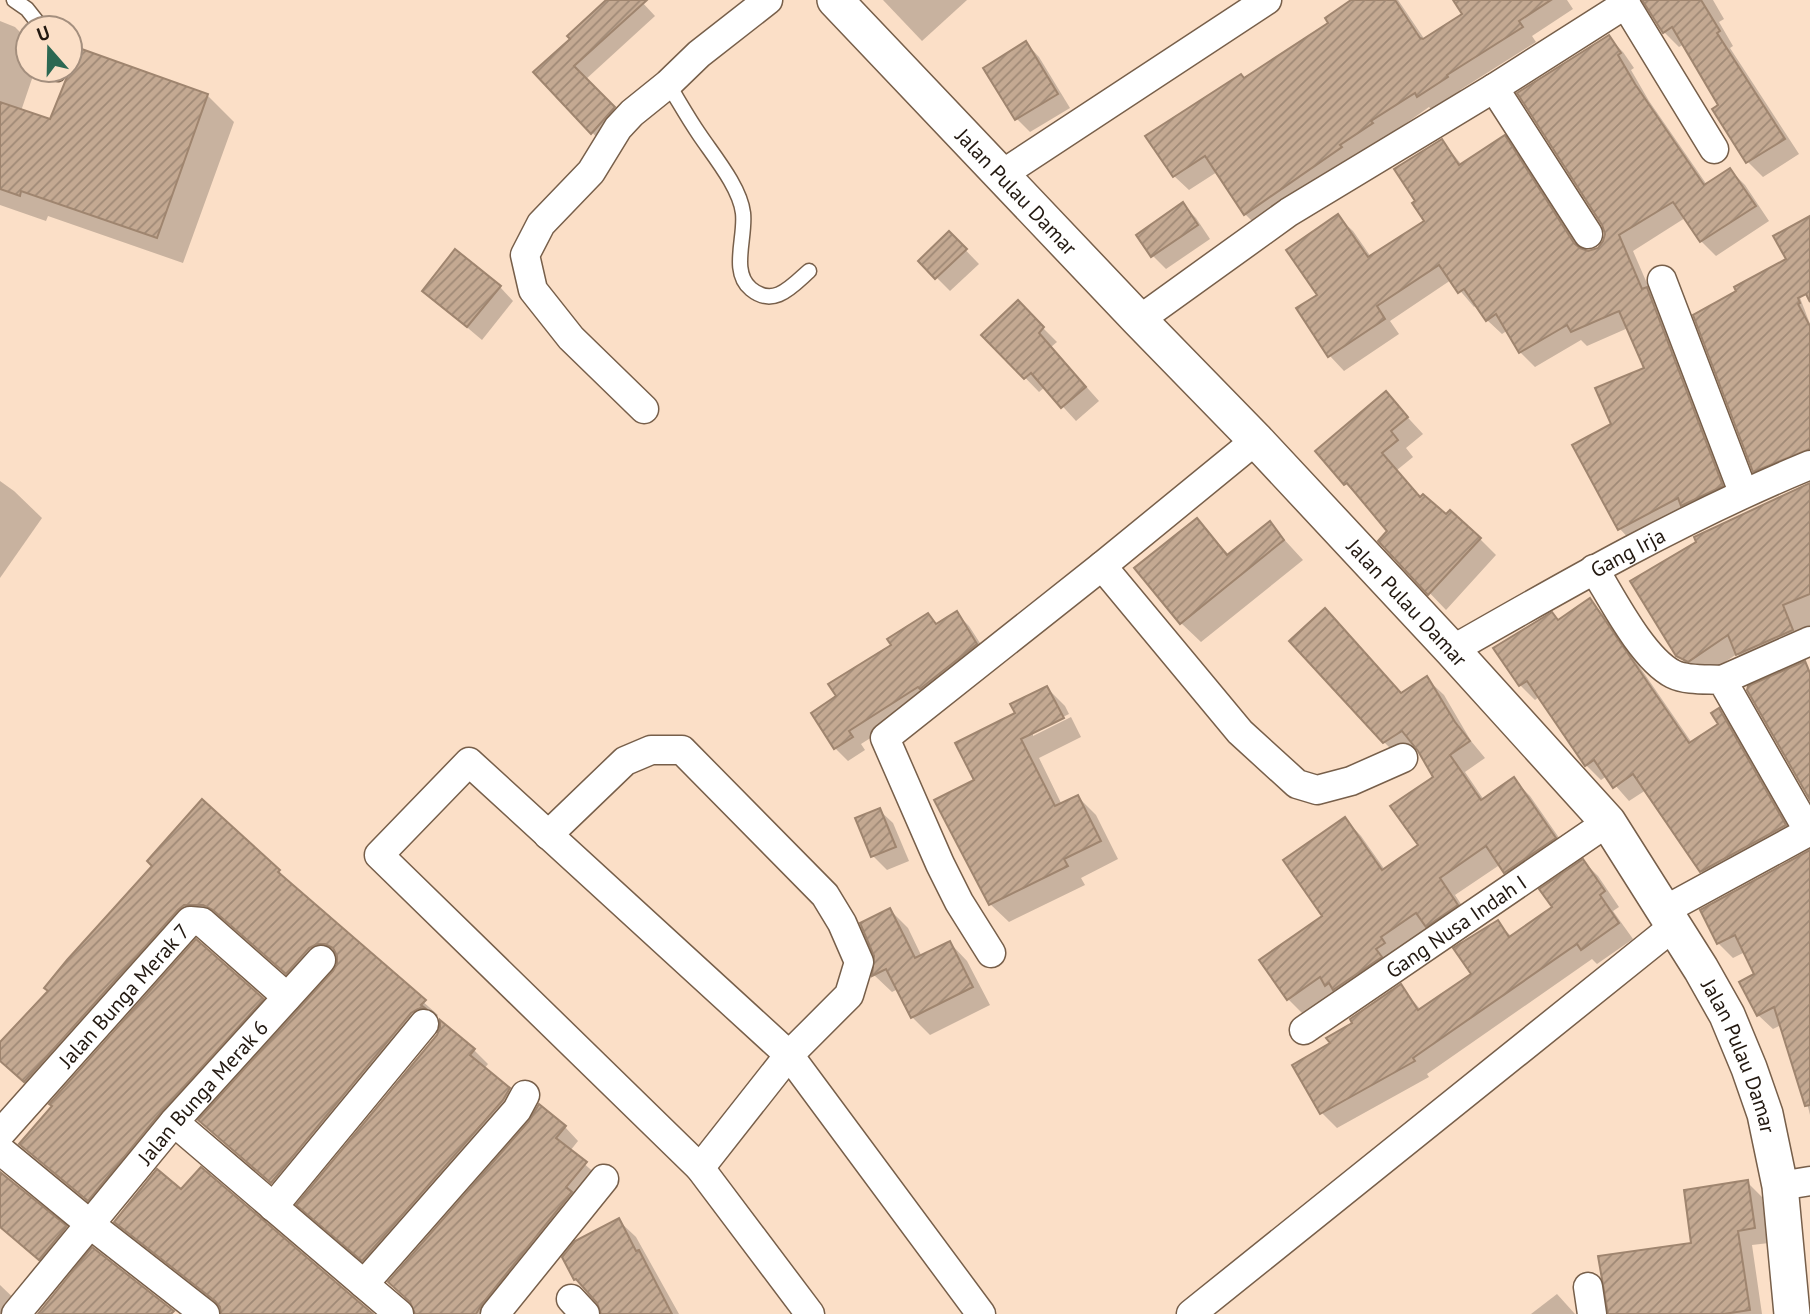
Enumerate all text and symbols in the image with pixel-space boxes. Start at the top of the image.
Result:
north arrow [14,14,84,84]
text: U [33,20,53,46]
street label: Jalan Pulau Damar [950,122,1083,260]
street label: Gang Irja [1585,521,1670,583]
street label: Jalan Pulau Damar [1341,532,1474,672]
street label: Gang Nusa Indah I [1380,868,1531,984]
street label: Jalan Bunga Merak 7 [52,918,195,1074]
street label: Jalan Pulau Damar [1695,973,1782,1135]
street label: Jalan Bunga Merak 6 [131,1014,274,1170]

